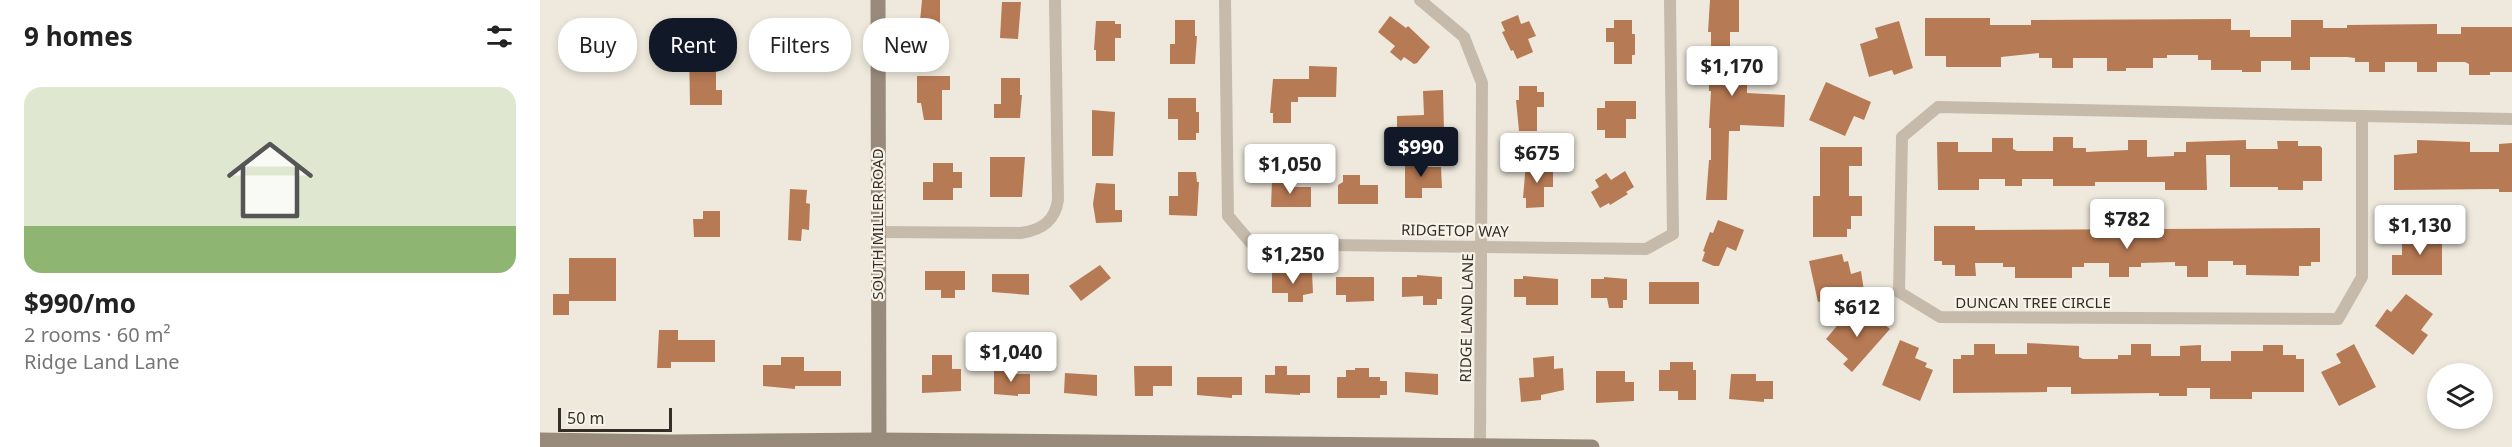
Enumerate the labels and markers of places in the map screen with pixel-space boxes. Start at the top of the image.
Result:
pin: $1,170 [1683,46,1781,97]
pin: $990 [1385,127,1457,178]
pin: $675 [1501,133,1573,184]
pin: $1,050 [1241,144,1339,195]
pin: $782 [2091,199,2163,250]
pin: $1,130 [2371,205,2469,256]
pin: $1,250 [1244,234,1342,285]
pin: $612 [1821,287,1893,338]
pin: $1,040 [962,332,1060,383]

